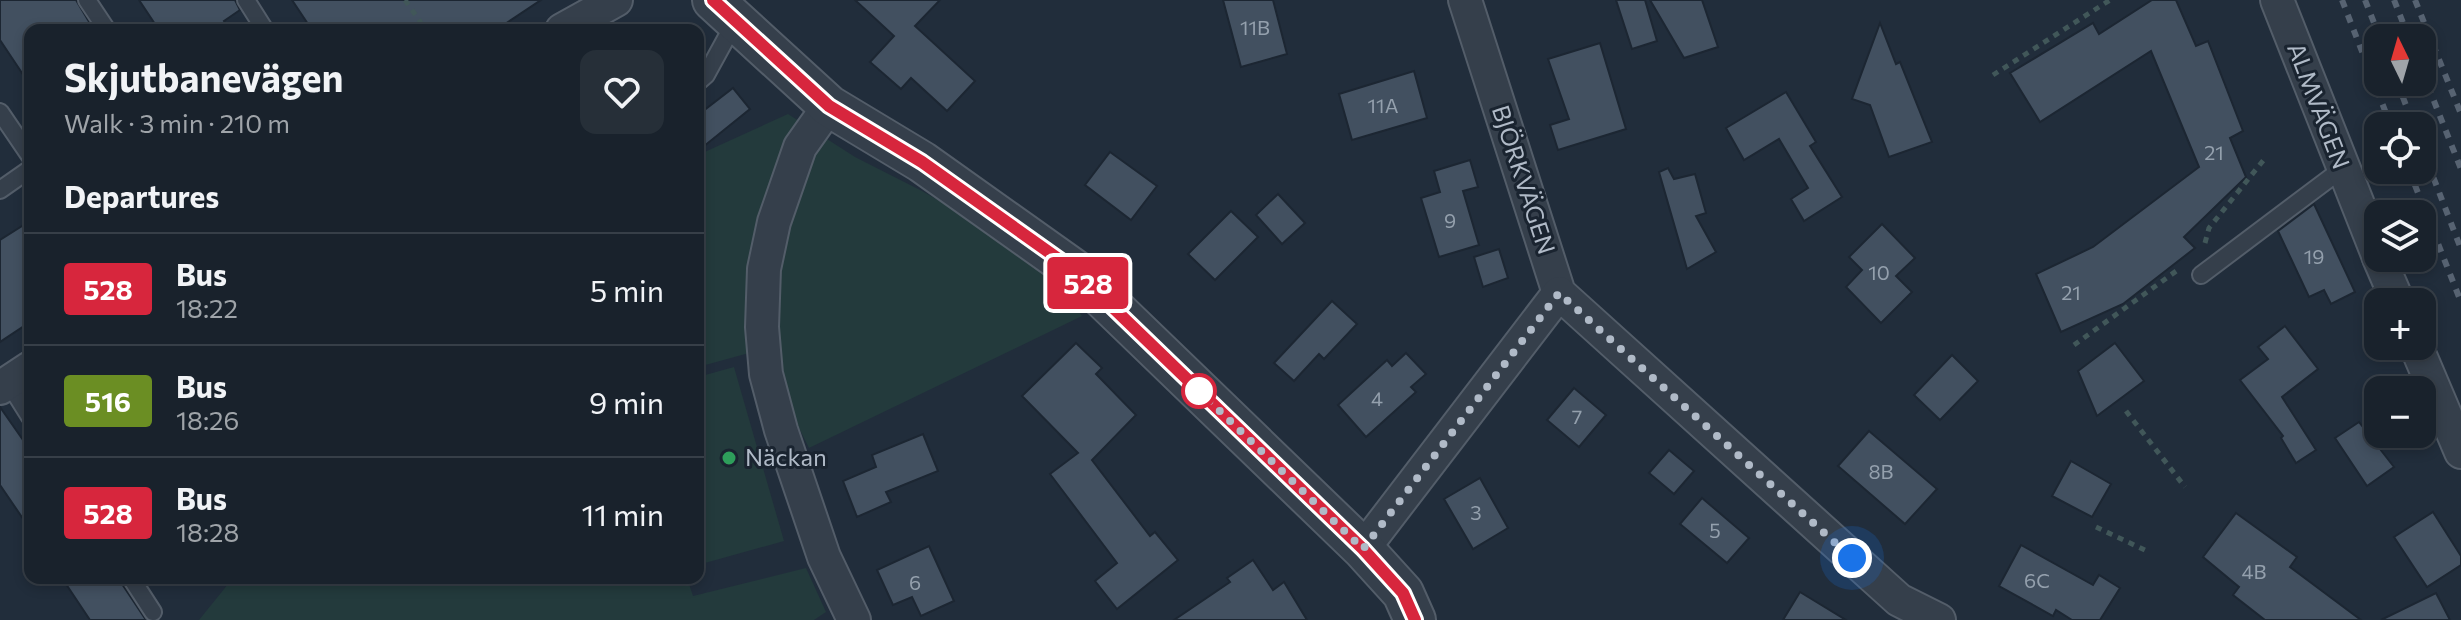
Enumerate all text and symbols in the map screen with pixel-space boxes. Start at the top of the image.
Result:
house number: 11B [1240,15,1270,39]
north arrow [2364,24,2436,96]
map controls [2364,24,2436,448]
street label: ALMVÄGEN [2282,38,2357,173]
button: heart [580,50,664,134]
text: Skjutbanevägen [64,53,343,100]
house number: 11A [1368,93,1399,117]
street label: BJÖRKVÄGEN [1487,101,1562,258]
text: Walk · 3 min · 210 m [64,107,290,138]
button: locate [2364,112,2436,184]
house number: 21 [2204,140,2224,164]
text: Departures [64,177,219,214]
button: layers [2364,200,2436,272]
house number: 9 [1444,208,1456,232]
house number: 19 [2304,244,2324,268]
text: Bus [176,255,227,292]
line badge: 528 [1042,257,1134,309]
house number: 10 [1868,260,1890,284]
text: 528 [1063,266,1113,300]
text: 5 min [590,271,664,308]
text: 528 [83,272,133,306]
house number: 21 [2061,280,2081,304]
button: + [2364,288,2436,360]
text: 18:22 [176,292,238,323]
text: Bus [176,367,227,404]
unlabelled marker [1182,374,1216,408]
button: − [2364,376,2436,448]
text: 9 min [589,383,664,420]
text: 516 [85,384,131,418]
house number: 4 [1371,386,1383,410]
text: 18:26 [176,404,239,435]
house number: 7 [1572,404,1582,428]
place label: Näckan [745,442,827,471]
marker: Näckan [720,449,738,467]
house number: 8B [1868,459,1894,483]
text: Bus [176,479,227,516]
text: 11 min [582,495,664,532]
text: 528 [83,496,133,530]
house number: 3 [1470,500,1482,524]
text: 18:28 [176,516,239,547]
house number: 5 [1709,518,1721,542]
your location [1832,538,1872,578]
house number: 4B [2242,559,2267,583]
house number: 6C [2024,568,2050,592]
house number: 6 [909,570,921,594]

